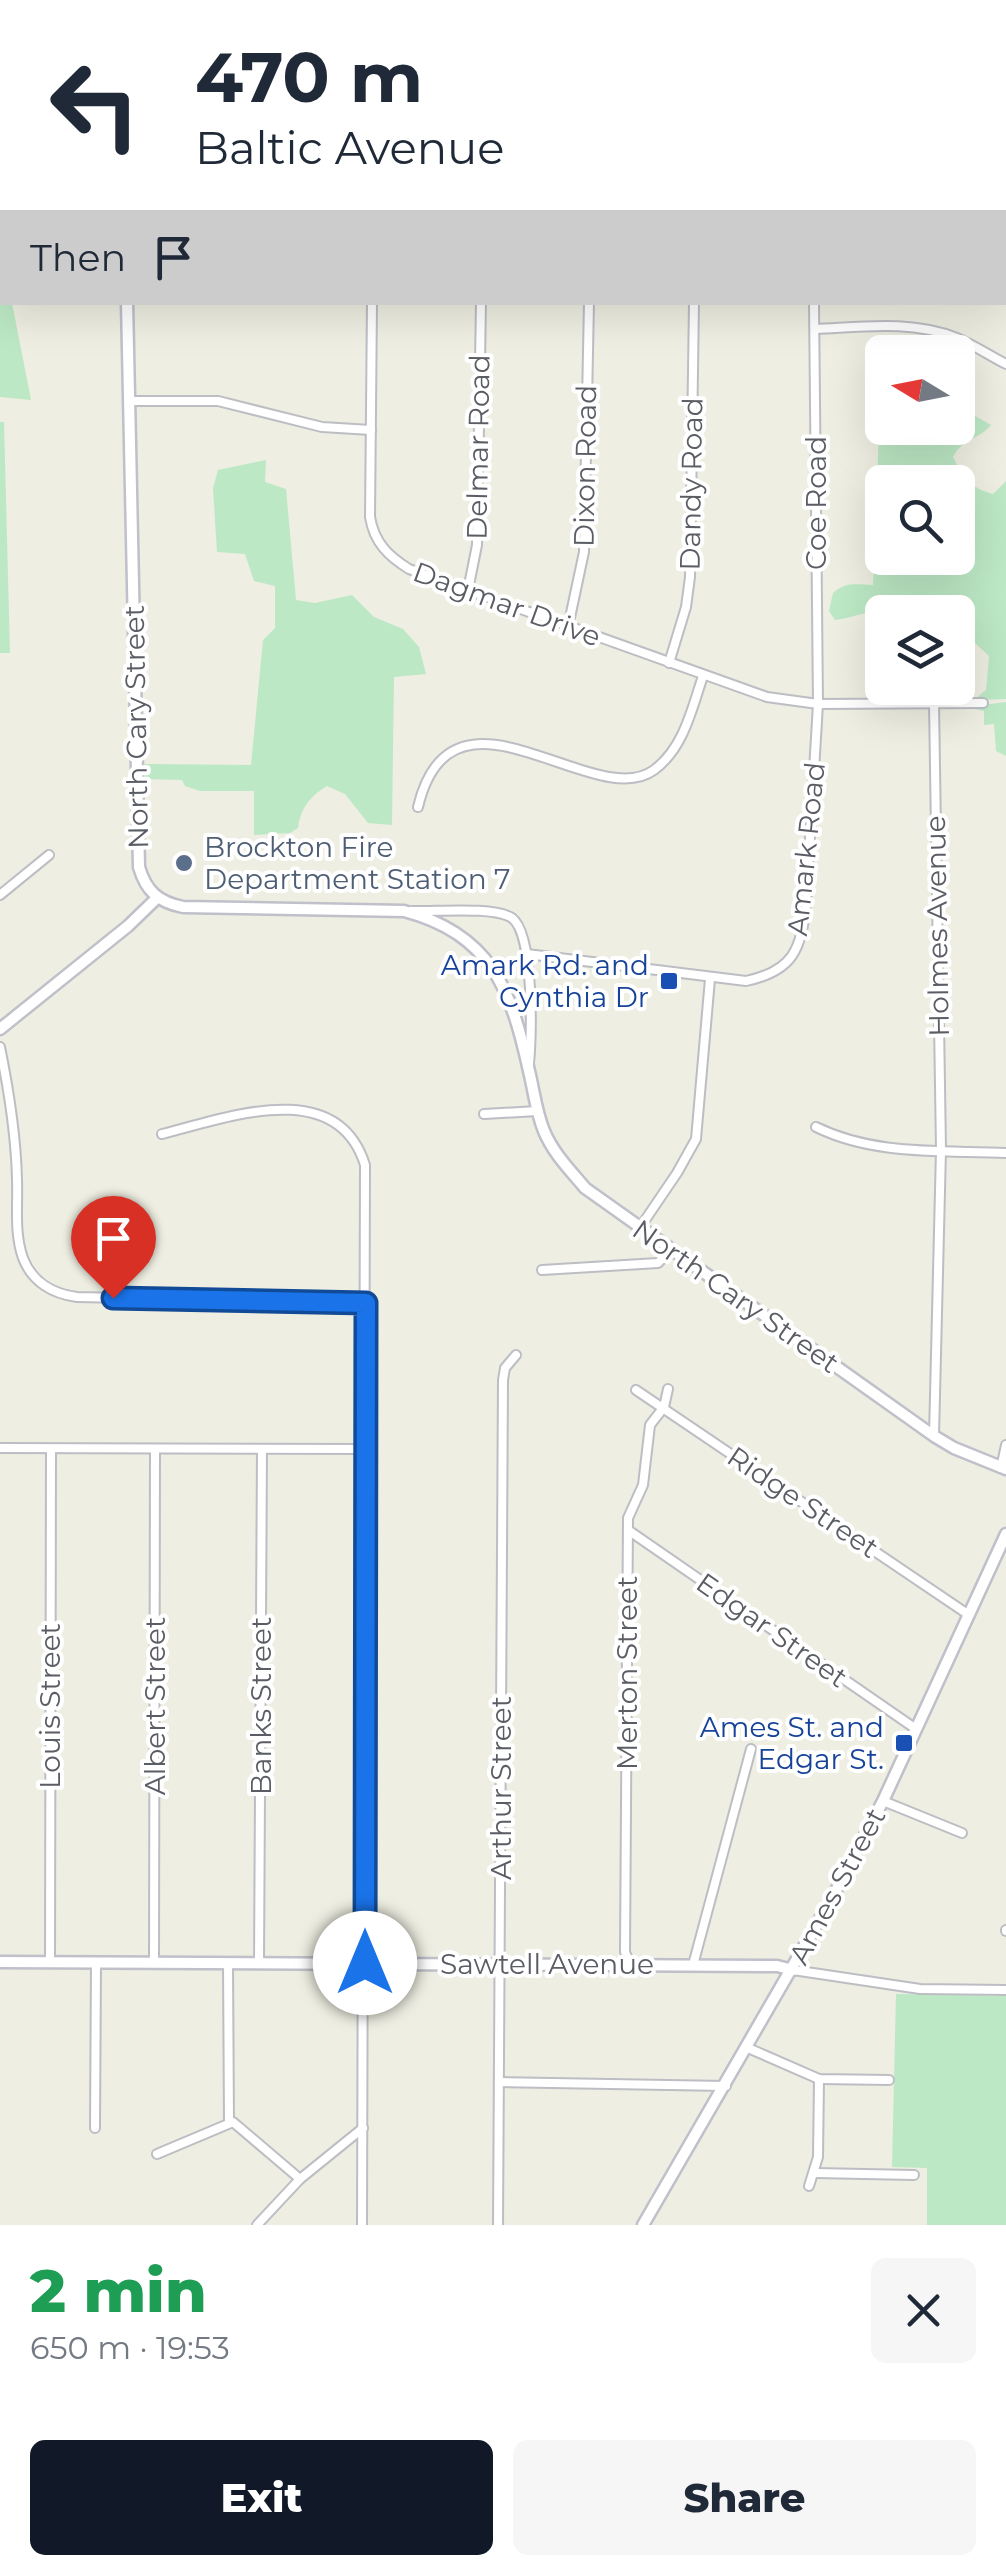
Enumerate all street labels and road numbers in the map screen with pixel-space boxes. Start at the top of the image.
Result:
street label: Delmar Road [459,354,497,540]
street label: Dixon Road [567,385,603,547]
street label: Dandy Road [672,397,710,571]
street label: Coe Road [799,436,833,570]
street label: Dagmar Drive [409,554,605,654]
street label: North Cary Street [117,605,155,849]
street label: Amark Road [780,760,832,938]
street label: Holmes Avenue [918,815,956,1037]
street label: North Cary Street [626,1212,846,1380]
street label: Ridge Street [721,1439,885,1565]
street label: Edgar Street [690,1565,854,1695]
street label: Merton Street [610,1576,644,1770]
street label: Albert Street [138,1617,172,1795]
street label: Banks Street [244,1617,278,1795]
street label: Louis Street [33,1623,67,1789]
street label: Arthur Street [484,1696,518,1880]
street label: Ames Street [782,1802,892,1970]
street label: Sawtell Avenue [440,1947,654,1981]

